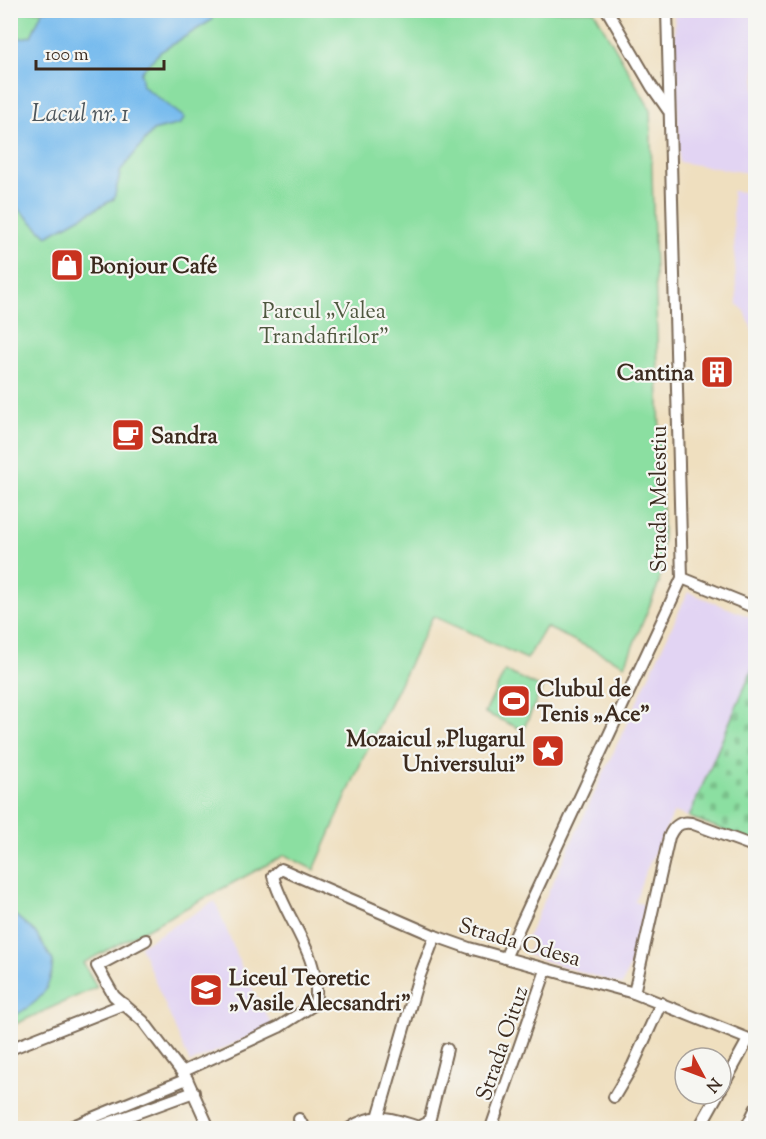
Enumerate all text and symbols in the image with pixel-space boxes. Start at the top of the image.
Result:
scale bar [36,33,164,71]
text: 100 m [45,43,89,69]
water label: Lacul nr. 1 [31,98,129,132]
shop icon: Bonjour Café [49,247,85,283]
place label: Bonjour Café [90,252,217,284]
park label: Parcul „Valea Trandafirilor” [259,297,389,354]
building icon: Cantina [699,354,735,390]
place label: Cantina [617,359,695,391]
cafe icon: Sandra [110,417,146,453]
place label: Sandra [151,422,218,454]
street label: Strada Melestiu [645,425,677,573]
place label: Clubul de Tenis „Ace” [537,675,650,732]
sports icon: Clubul de Tenis „Ace” [496,683,532,719]
place label: Mozaicul „Plugarul Universului” [346,725,526,782]
place icon: Mozaicul „Plugarul Universului” [530,733,566,769]
street label: Strada Odesa [454,911,584,977]
place label: Liceul Teoretic „Vasile Alecsandri” [229,964,411,1021]
school or university icon: Liceul Teoretic „Vasile Alecsandri” [188,972,224,1008]
street label: Strada Oituz [469,982,538,1106]
north arrow [673,1046,733,1106]
text: N [699,1072,725,1097]

